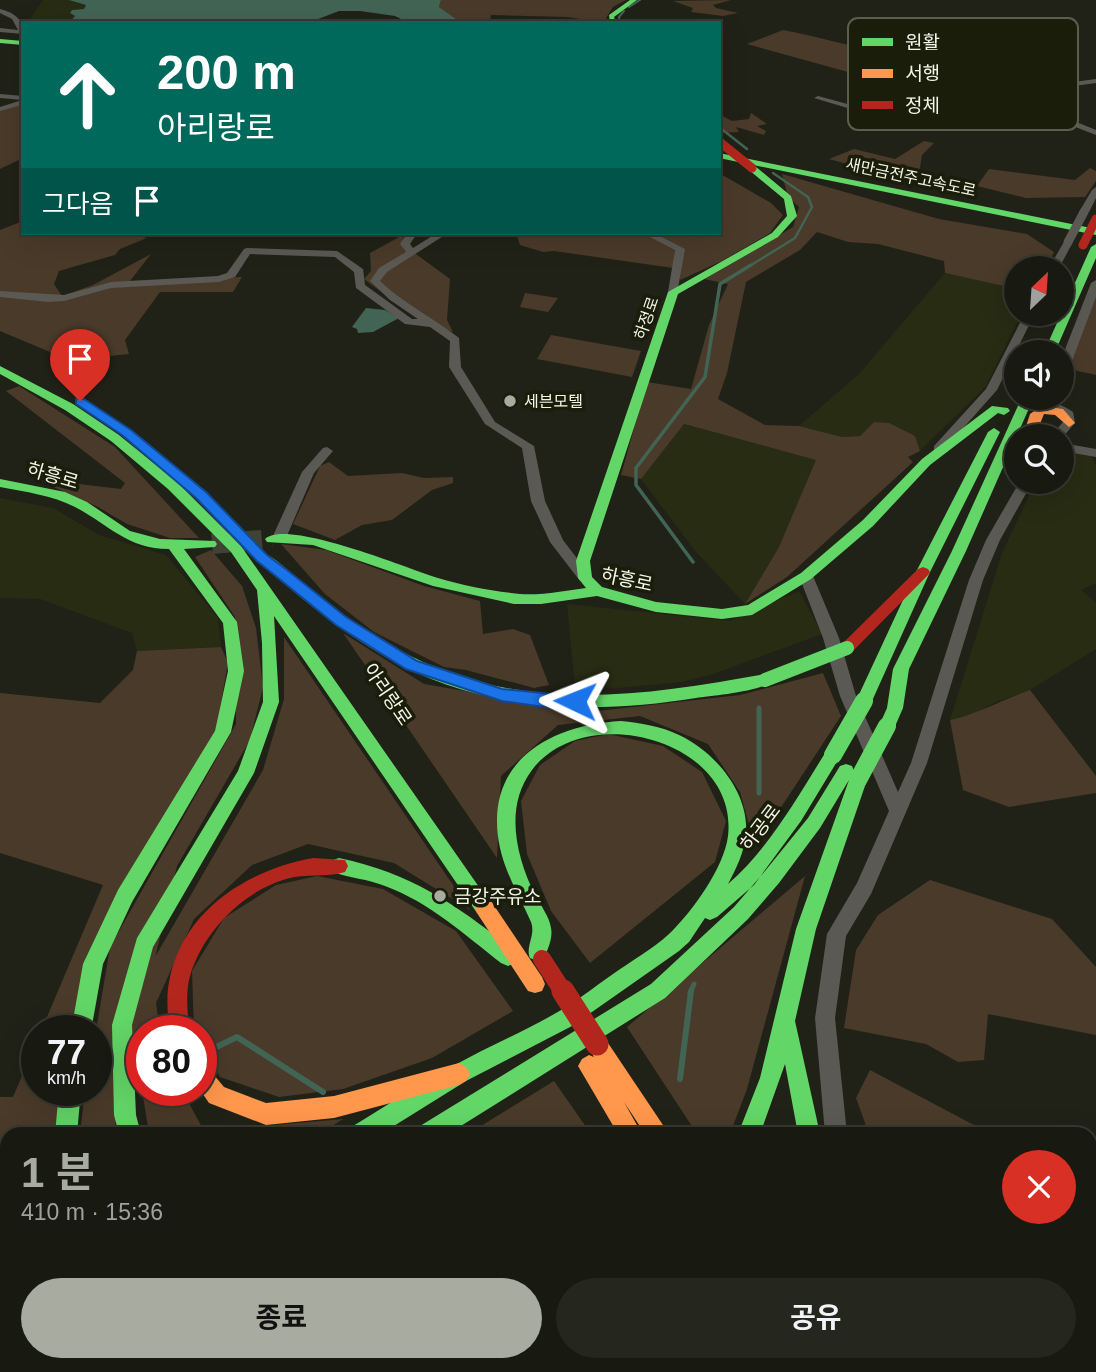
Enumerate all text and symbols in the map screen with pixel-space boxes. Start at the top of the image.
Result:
legend [848,18,1078,130]
text: 원활 [905,32,940,53]
text: 200 m [157,45,296,99]
icon: ahead [42,49,133,140]
text: 서행 [905,63,940,84]
text: 정체 [905,95,940,116]
text: 아리랑로 [157,110,275,146]
street label: 새만금전주고속도로 [844,155,978,200]
icon: arrive [128,182,166,220]
text: 그다음 [42,189,114,219]
north arrow [1004,256,1074,326]
map controls [1004,256,1074,494]
street label: 하정로 [631,294,662,342]
pin [50,329,110,401]
icon: arrive [61,340,99,378]
button: sound [1004,340,1074,410]
marker: 세븐모텔 [502,393,518,409]
place label: 세븐모텔 [524,393,583,410]
button: search [1004,424,1074,494]
street label: 하흥로 [25,458,81,493]
street label: 하흥로 [599,564,655,595]
street label: 아리랑로 [359,659,416,729]
position arrow [538,664,612,738]
street label: 하공로 [736,800,785,855]
place label: 금강주유소 [454,886,541,907]
marker: 금강주유소 [432,888,448,904]
speed limit sign: 80 [126,1015,217,1106]
text: 77 [47,1032,86,1071]
text: km/h [47,1068,86,1088]
text: 1 분 [21,1149,95,1196]
button: close [1002,1150,1076,1224]
text: 410 m · 15:36 [21,1199,163,1225]
button: 종료 [21,1278,542,1358]
button: 공유 [556,1278,1076,1358]

